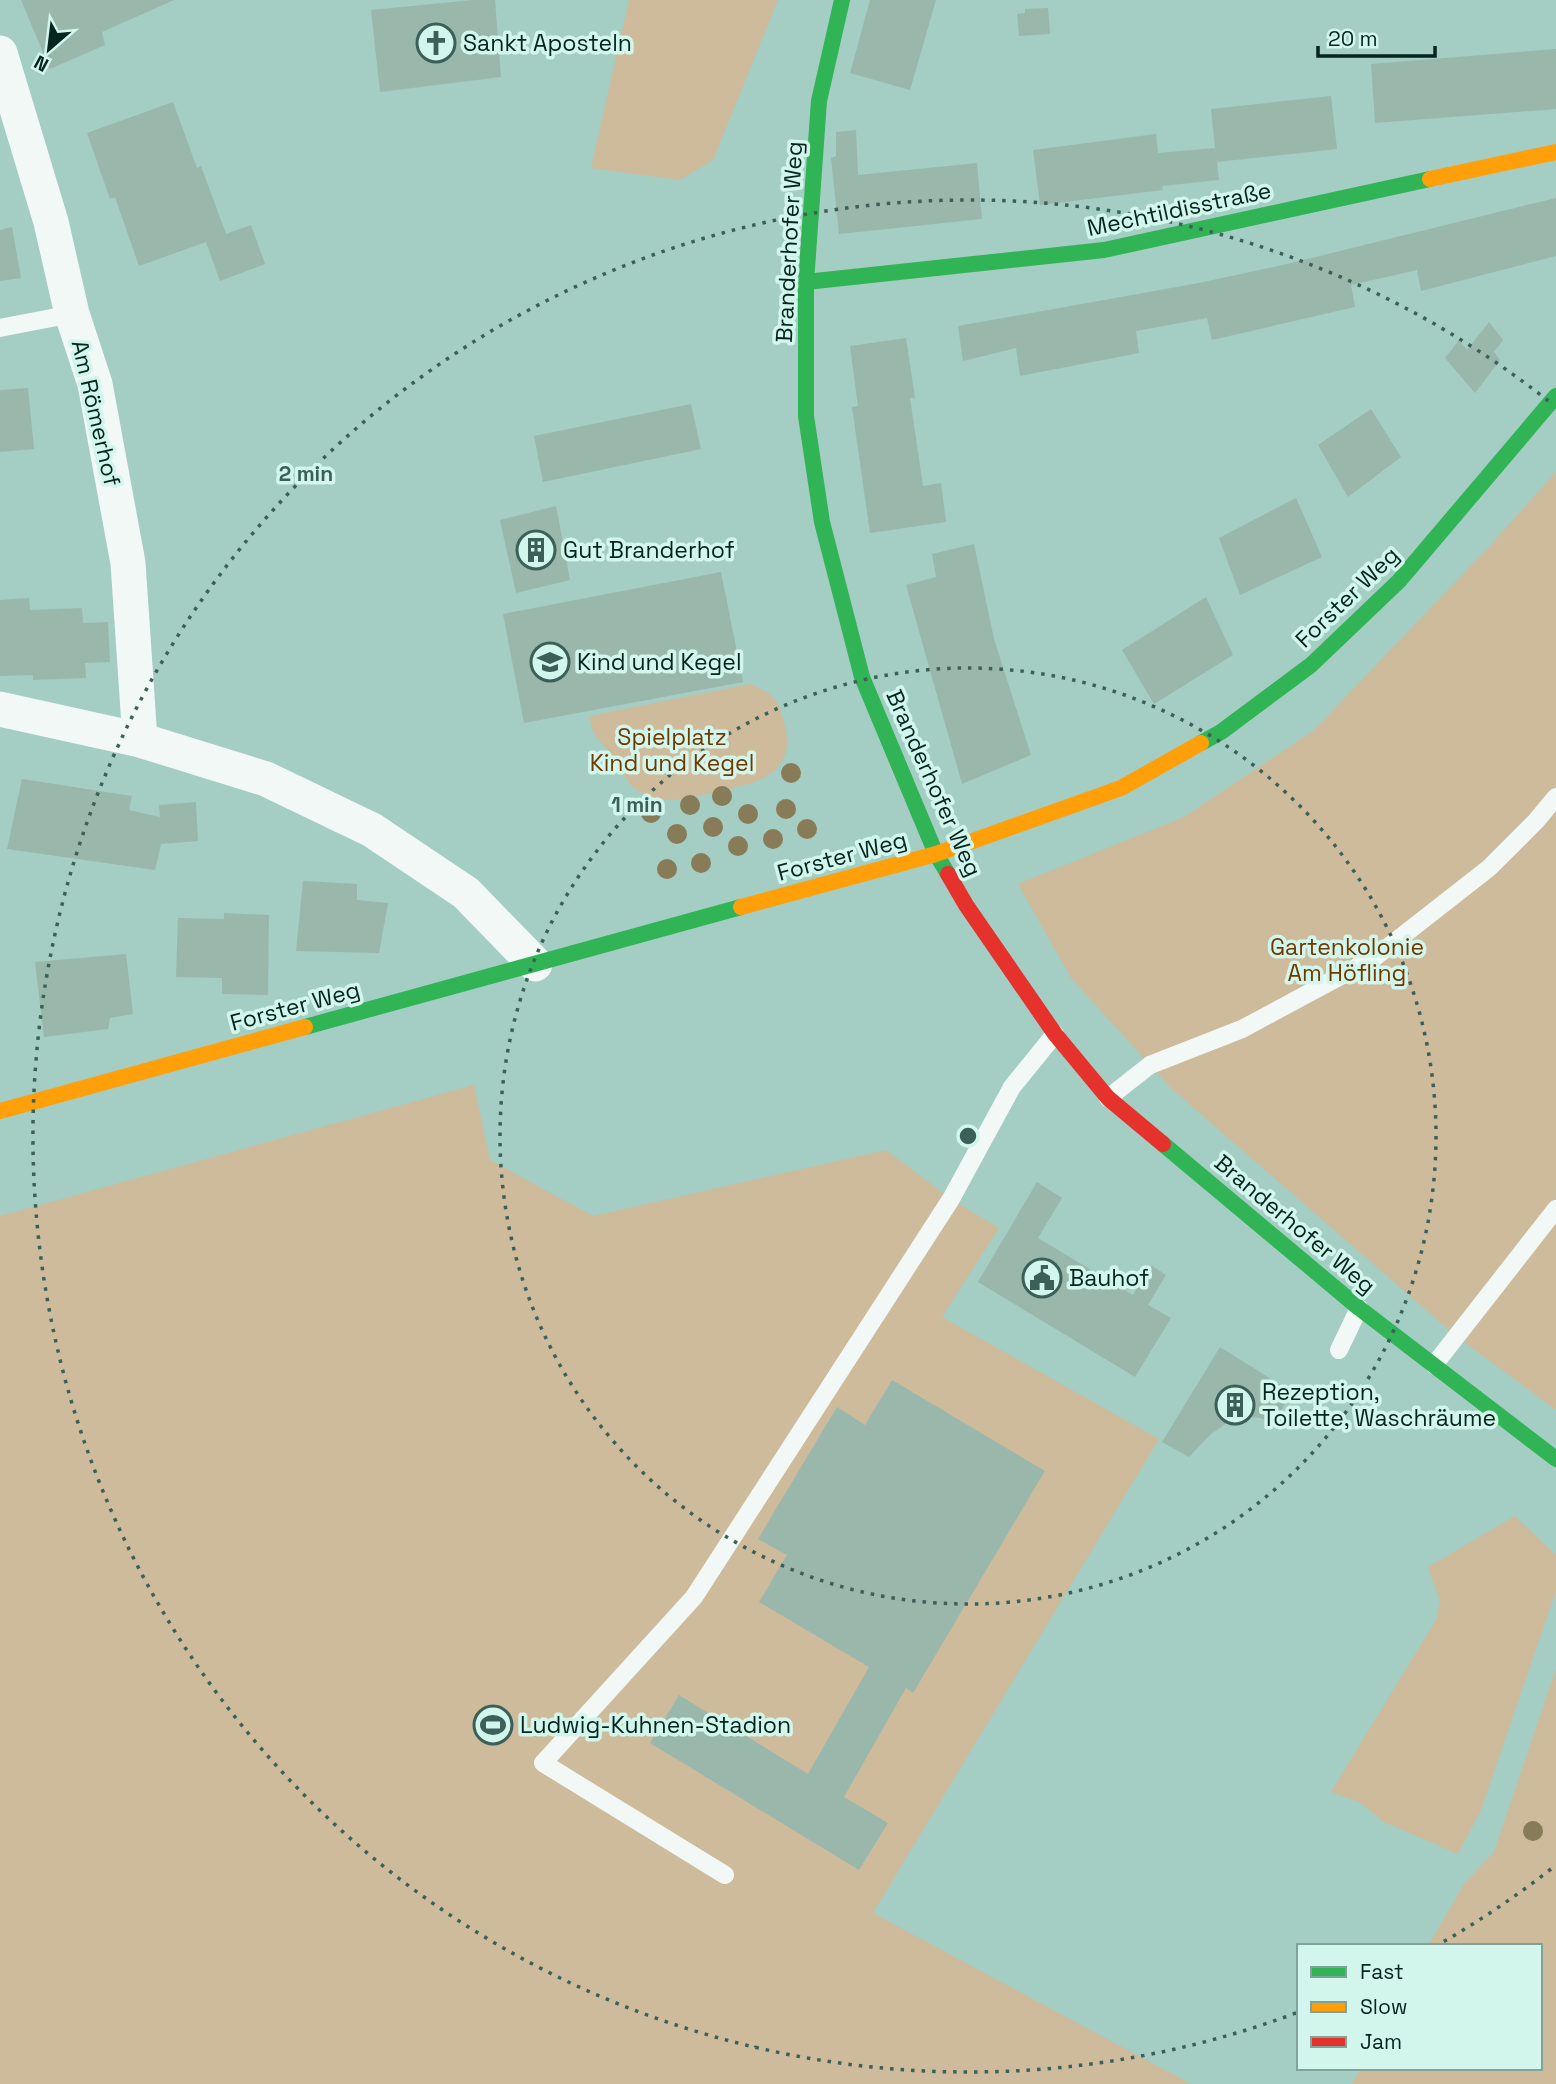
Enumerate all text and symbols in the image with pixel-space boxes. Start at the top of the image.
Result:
north arrow [14,14,84,84]
scale bar [1318,14,1435,58]
church icon: Sankt Aposteln [415,22,457,64]
text: 20 m [1328,25,1378,52]
place label: Sankt Aposteln [463,28,632,58]
text: N [30,50,53,78]
street label: Branderhofer Weg [769,141,809,343]
street label: Mechtildisstraße [1084,175,1274,243]
street label: Am Römerhof [65,337,127,489]
text: 2 min [279,460,333,487]
building icon: Gut Branderhof [515,529,557,571]
place label: Gut Branderhof [563,535,735,565]
street label: Forster Weg [1289,540,1405,654]
school or university icon: Kind und Kegel [529,641,571,683]
place label: Kind und Kegel [577,647,742,677]
street label: Branderhofer Weg [879,685,989,881]
park label: Spielplatz Kind und Kegel [590,722,754,778]
text: 1 min [611,791,663,818]
street label: Forster Weg [774,824,910,888]
park label: Gartenkolonie Am Höfling [1270,932,1424,988]
street label: Forster Weg [227,974,363,1038]
centre of rings [956,1124,980,1148]
street label: Branderhofer Weg [1208,1148,1382,1300]
public building icon: Bauhof [1021,1257,1063,1299]
place label: Bauhof [1069,1263,1149,1293]
place label: Rezeption, Toilette, Waschräume [1262,1377,1496,1433]
building icon: Rezeption, Toilette, Waschräume [1214,1384,1256,1426]
sports icon: Ludwig-Kuhnen-Stadion [472,1704,514,1746]
place label: Ludwig-Kuhnen-Stadion [520,1710,791,1740]
legend [1297,1944,1542,2070]
text: Fast [1360,1958,1404,1985]
text: Slow [1360,1993,1408,2020]
text: Jam [1360,2028,1402,2055]

